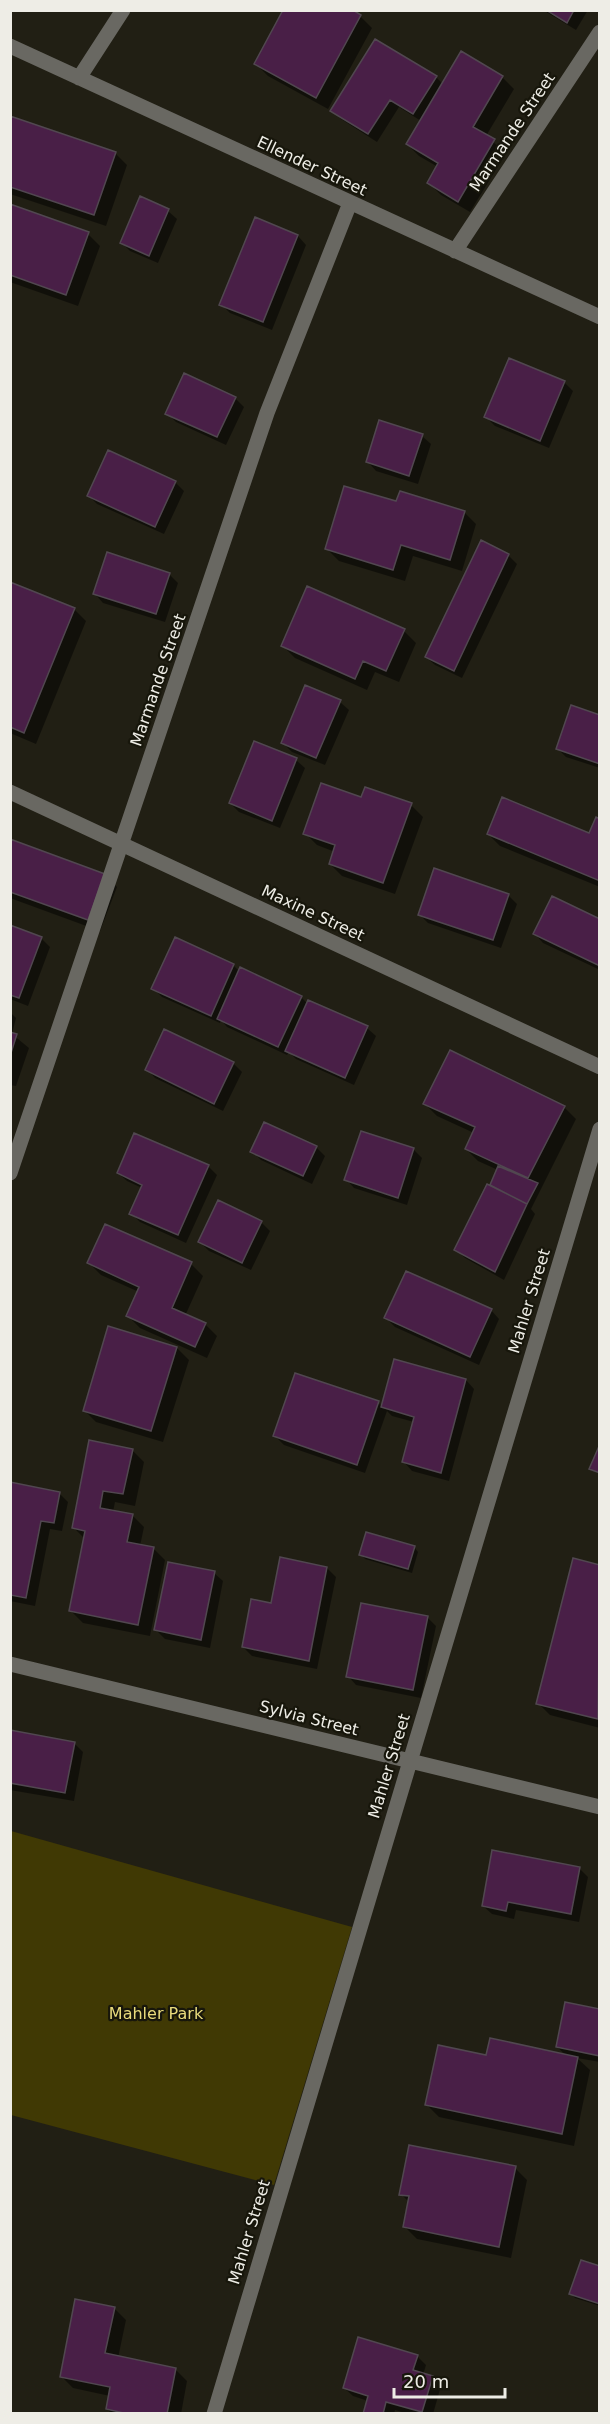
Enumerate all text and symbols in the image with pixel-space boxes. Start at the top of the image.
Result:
street label: Marmande Street [465,69,559,195]
street label: Ellender Street [254,132,370,200]
street label: Marmande Street [126,611,190,749]
street label: Maxine Street [259,881,367,945]
street label: Mahler Street [504,1246,554,1356]
street label: Sylvia Street [257,1697,361,1739]
street label: Mahler Street [364,1711,414,1821]
park label: Mahler Park [109,2004,204,2023]
street label: Mahler Street [224,2177,274,2287]
scale bar [394,2361,505,2399]
text: 20 m [403,2371,449,2392]

